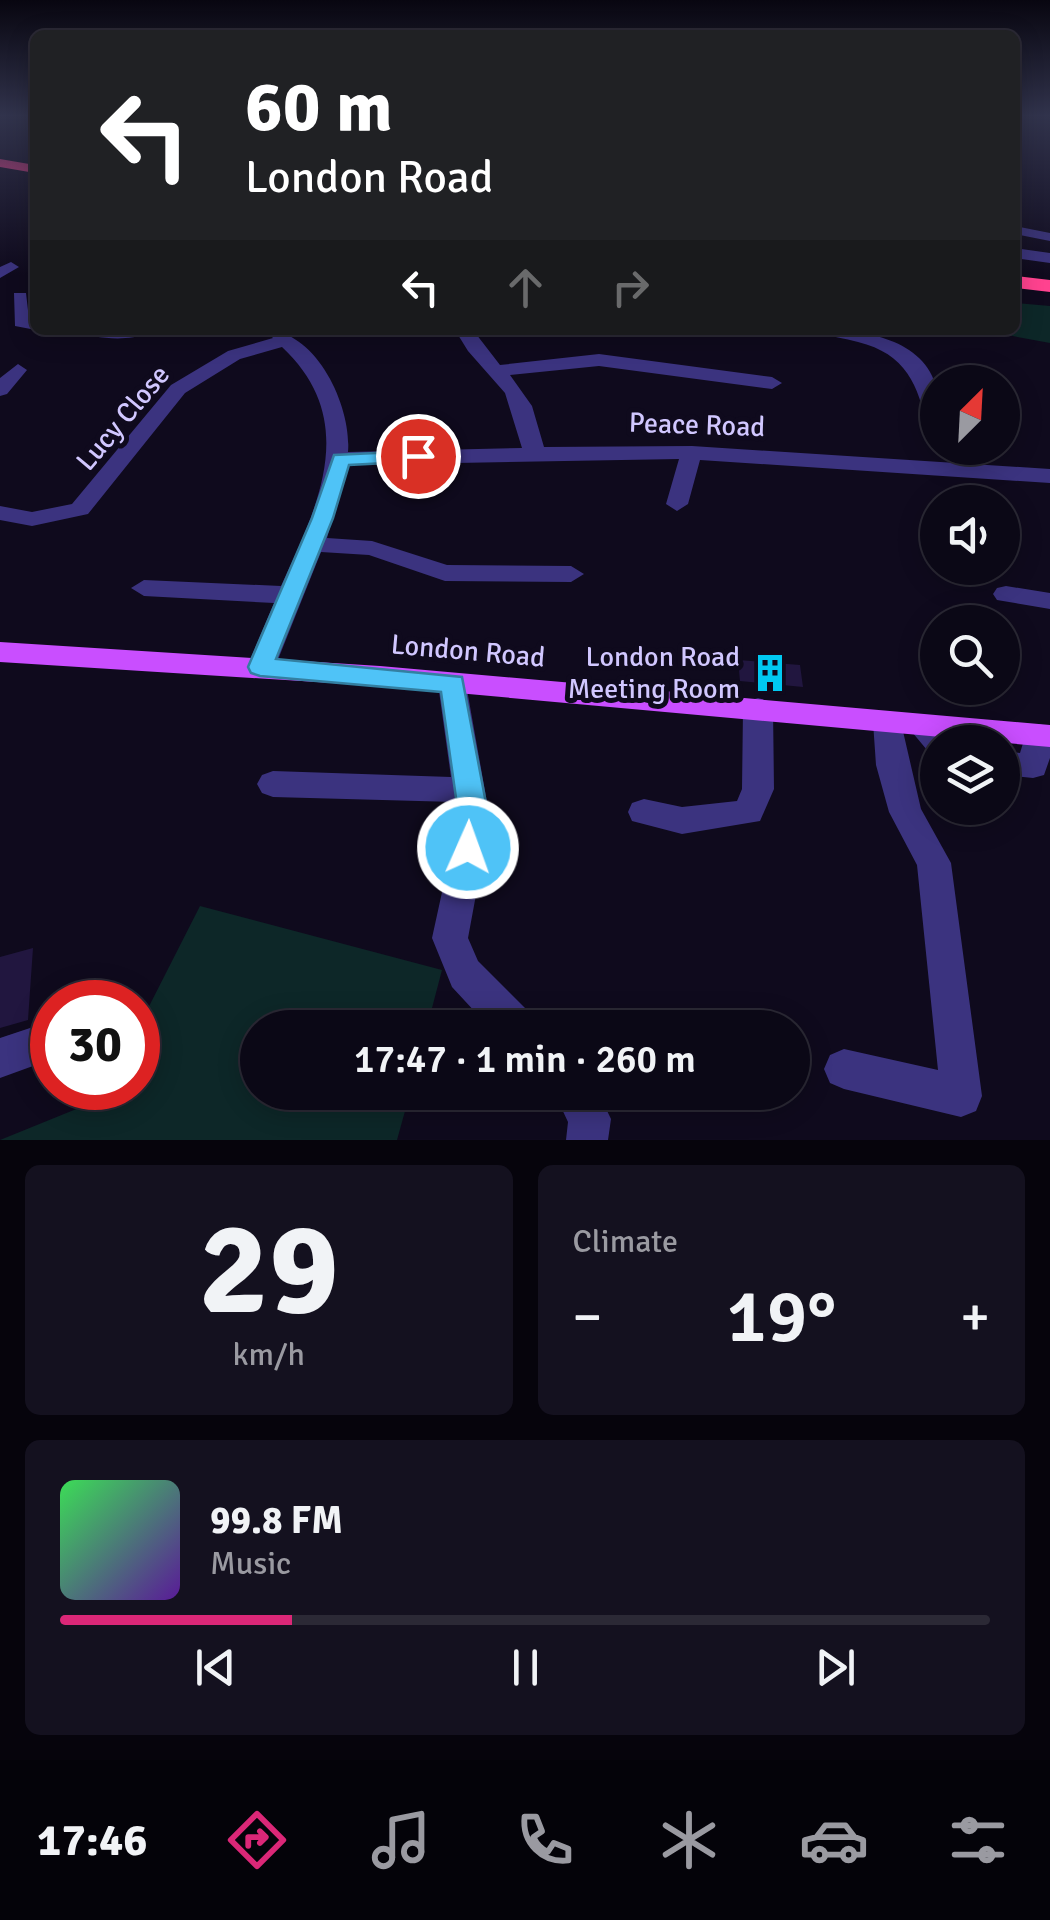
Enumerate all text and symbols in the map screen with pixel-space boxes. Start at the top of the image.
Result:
text: 60 m [245,64,393,150]
icon: left [80,70,210,200]
text: London Road [245,150,493,205]
icon: left [393,260,448,315]
icon: ahead [498,260,553,315]
icon: right [603,260,658,315]
street label: Lucy Close [69,358,177,478]
north arrow [920,365,1020,465]
map controls [920,365,1020,825]
street label: Peace Road [628,406,766,444]
pin [376,414,461,499]
icon: arrive [391,429,446,484]
button: sound [920,485,1020,585]
button: search [920,605,1020,705]
street label: London Road [390,627,546,675]
place label: London Road Meeting Room [568,640,740,706]
building icon: London Road Meeting Room [749,652,791,694]
button: layers [920,725,1020,825]
position arrow [416,796,520,900]
speed limit sign: 30 [30,980,160,1110]
text: 17:47 · 1 min · 260 m [354,1036,696,1083]
text: 29 [199,1190,339,1350]
text: Climate [573,1222,678,1261]
text: 19° [726,1270,836,1363]
text: − [573,1283,602,1351]
text: + [960,1283,990,1351]
text: km/h [233,1335,305,1374]
text: 99.8 FM [210,1497,343,1544]
text: Music [210,1544,291,1583]
icon: previous [188,1640,243,1695]
icon: pause [498,1640,553,1695]
icon: next [808,1640,863,1695]
icon: directions [222,1805,292,1875]
icon: music [366,1805,436,1875]
icon: phone [510,1805,580,1875]
icon: climate [654,1805,724,1875]
icon: car [799,1805,869,1875]
icon: filters [943,1805,1013,1875]
text: 17:46 [37,1813,148,1868]

